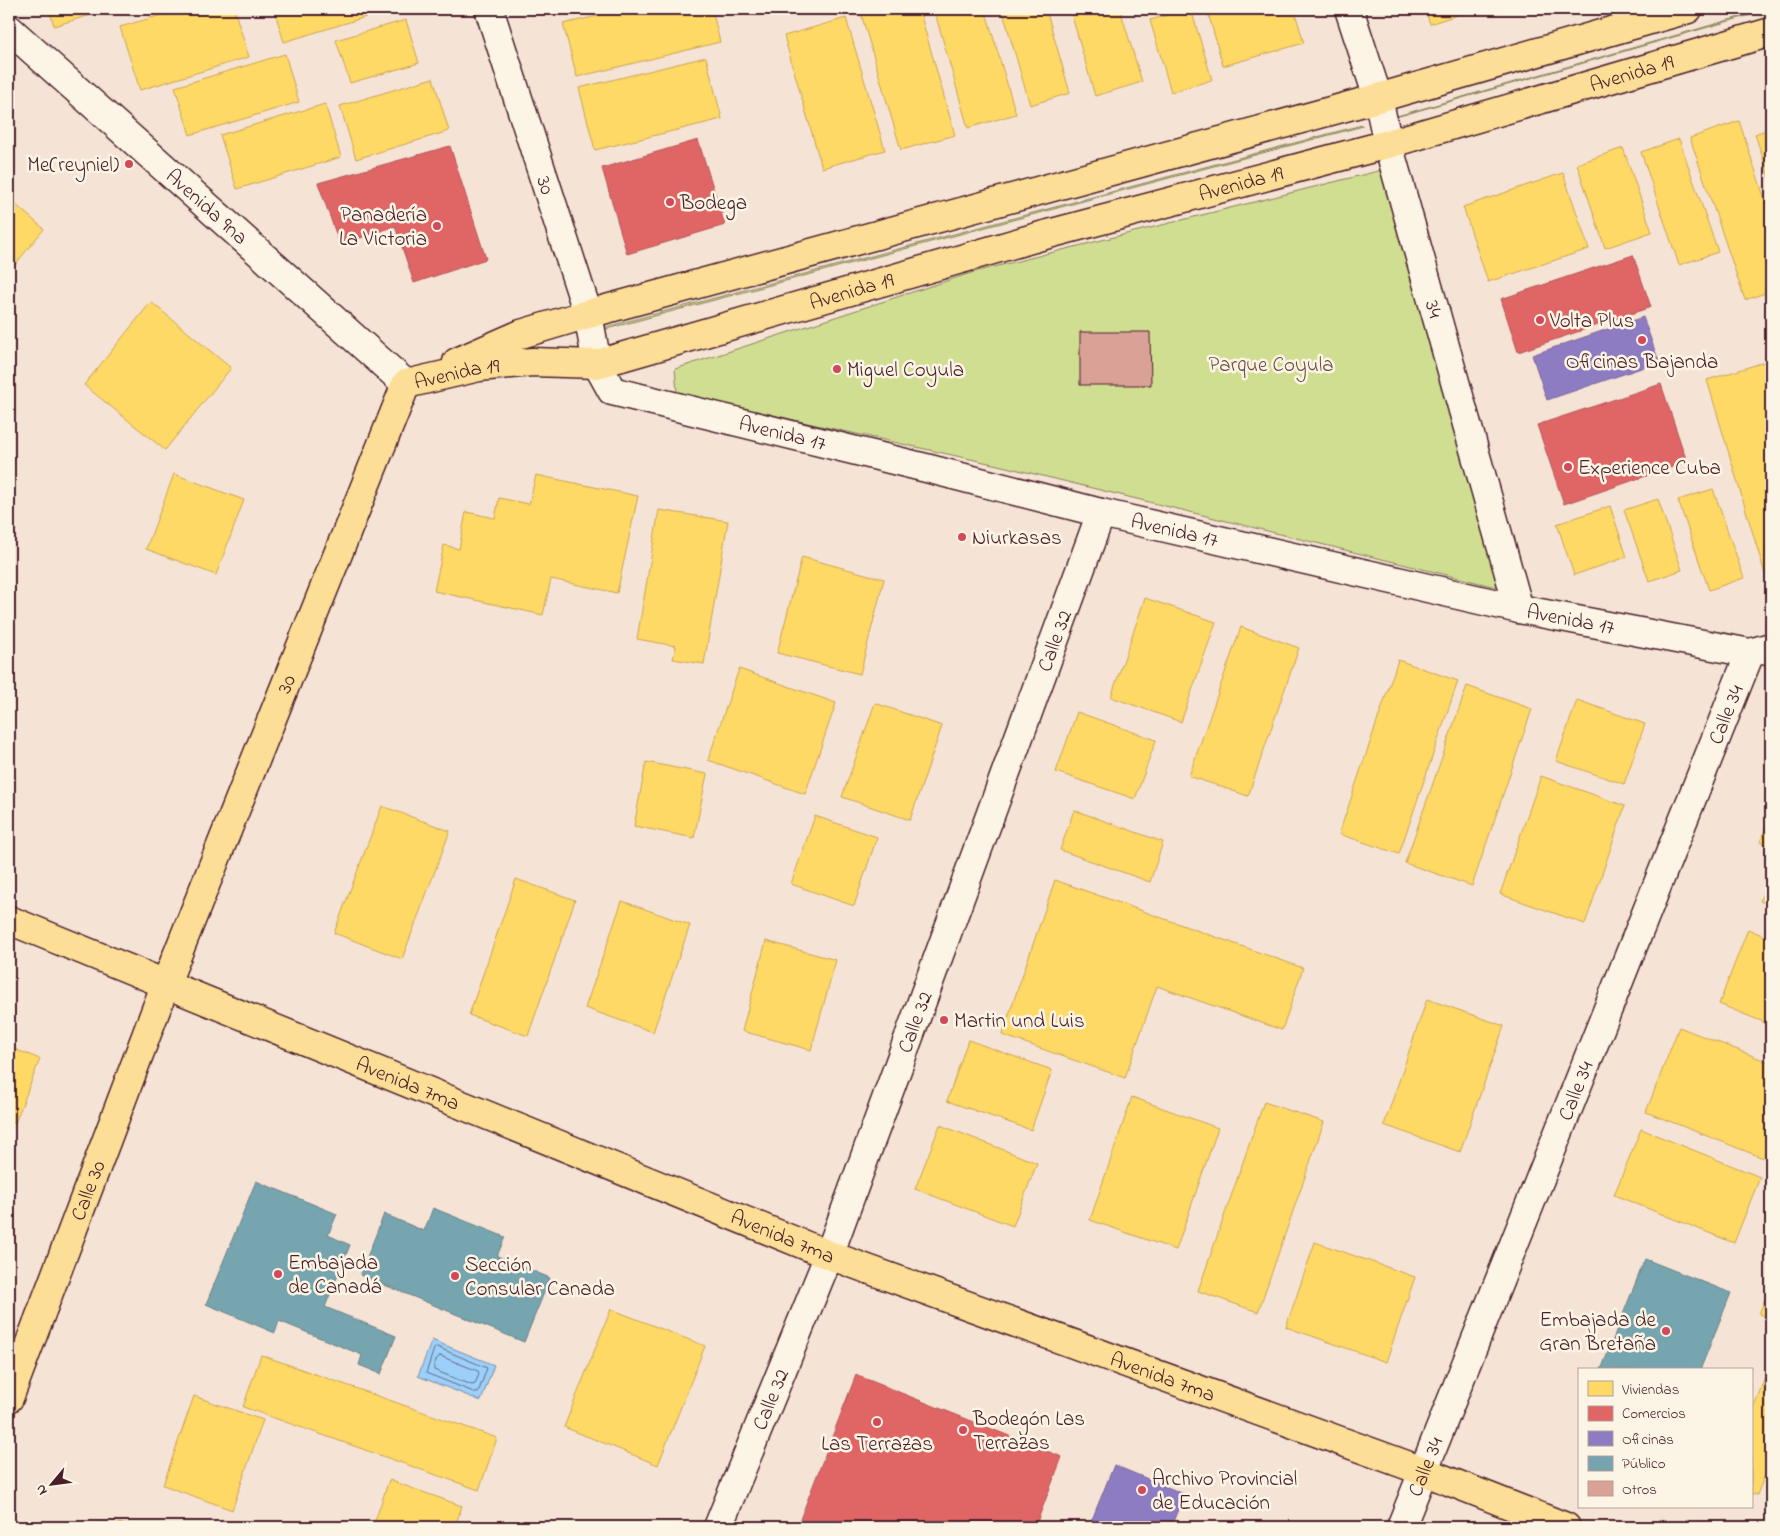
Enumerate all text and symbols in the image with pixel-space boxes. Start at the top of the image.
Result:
street label: Avenida 19 [1586,48,1679,101]
place label: Me(reyniel) [27,151,119,183]
marker: Me(reyniel) [123,158,135,170]
street label: Avenida 19 [1196,159,1288,211]
street label: Avenida 9na [158,163,254,253]
street label: 30 [527,173,561,199]
place label: Bodega [679,189,747,221]
marker: Bodega [664,196,676,208]
place label: Panadería La Victoria [339,201,427,255]
marker: Panadería La Victoria [431,220,443,232]
street label: Avenida 19 [806,266,898,319]
street label: 34 [1416,297,1449,322]
place label: Volta Plus [1549,307,1634,337]
marker: Volta Plus [1534,314,1546,326]
marker: Oficinas Bajanda [1636,334,1648,346]
place label: Oficinas Bajanda [1566,348,1718,378]
park label: Parque Coyula [1208,351,1334,383]
street label: Avenida 19 [411,352,502,399]
place label: Miguel Coyula [847,356,964,388]
marker: Miguel Coyula [831,363,843,375]
street label: Avenida 17 [735,410,829,460]
place label: Experience Cuba [1578,454,1721,484]
marker: Experience Cuba [1562,461,1574,473]
street label: Avenida 17 [1128,507,1221,557]
place label: Niurkasas [972,524,1062,554]
marker: Niurkasas [956,531,968,543]
street label: Avenida 17 [1524,598,1617,644]
street label: Calle 32 [1031,606,1081,677]
street label: 30 [270,671,305,698]
street label: Calle 34 [1702,680,1753,749]
street label: Calle 32 [891,988,941,1058]
place label: Martin und Luis [954,1007,1085,1037]
marker: Martin und Luis [938,1014,950,1026]
street label: Avenida 7ma [351,1050,464,1120]
street label: Calle 34 [1552,1057,1603,1126]
street label: Calle 30 [64,1157,114,1226]
street label: Avenida 7ma [726,1203,839,1273]
place label: Embajada de Canadá [288,1249,382,1303]
place label: Sección Consular Canada [465,1251,615,1305]
marker: Embajada de Canadá [272,1268,284,1280]
marker: Sección Consular Canada [449,1270,461,1282]
place label: Embajada de Gran Bretaña [1539,1306,1657,1360]
marker: Embajada de Gran Bretaña [1660,1325,1672,1337]
street label: Avenida 7ma [1105,1345,1219,1411]
street label: Calle 32 [746,1365,798,1435]
legend [1578,1368,1752,1508]
text: Viviendas [1621,1379,1679,1401]
text: Comercios [1622,1403,1686,1425]
place label: Bodegón Las Terrazas [972,1405,1085,1459]
marker: Las Terrazas [871,1416,883,1428]
marker: Bodegón Las Terrazas [957,1424,969,1436]
text: Oficinas [1622,1429,1674,1451]
place label: Las Terrazas [821,1430,933,1460]
street label: Calle 34 [1402,1433,1453,1502]
text: Público [1622,1453,1666,1475]
north arrow [28,1458,78,1508]
place label: Archivo Provincial de Educación [1152,1465,1297,1519]
text: Otros [1622,1479,1657,1501]
text: N [30,1480,53,1499]
marker: Archivo Provincial de Educación [1136,1484,1148,1496]

